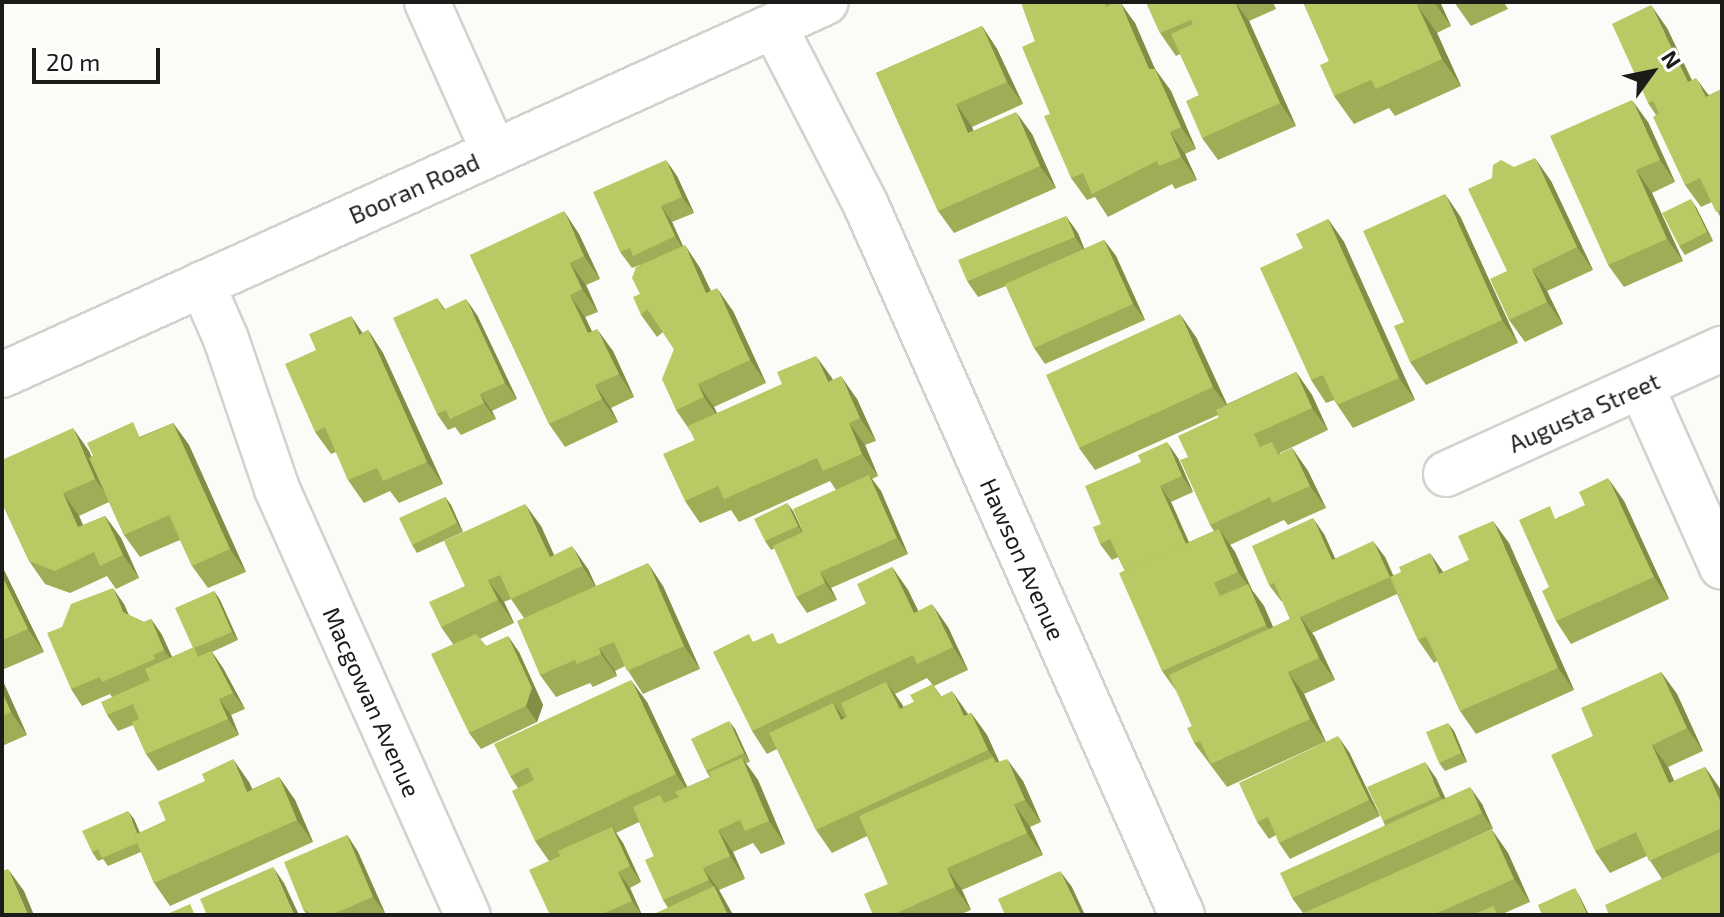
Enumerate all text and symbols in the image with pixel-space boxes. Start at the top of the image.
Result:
scale bar [36,32,164,82]
north arrow [1612,32,1692,112]
text: N [1657,45,1687,73]
text: 20 m [46,47,100,76]
street label: Booran Road [344,146,484,230]
street label: Augusta Street [1504,366,1664,458]
street label: Hawson Avenue [974,473,1072,645]
street label: Macgowan Avenue [317,602,427,802]

